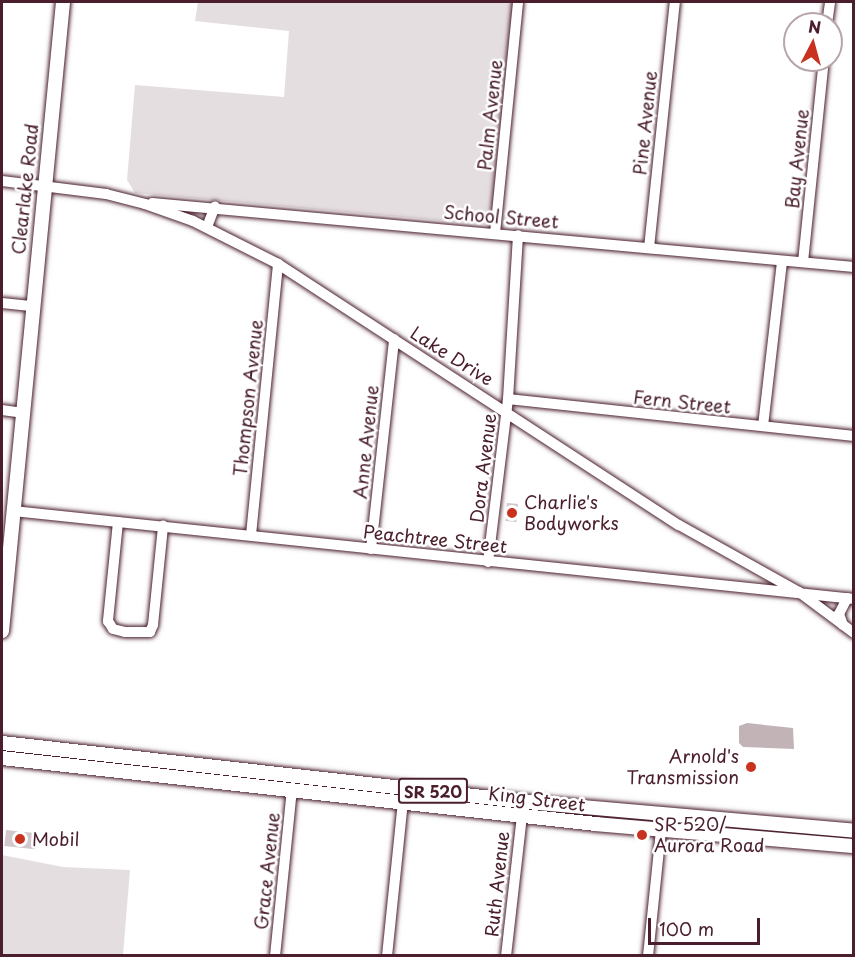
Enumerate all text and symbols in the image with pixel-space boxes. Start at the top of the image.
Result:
north arrow [783,12,843,72]
text: N [807,13,822,39]
street label: Palm Avenue [473,59,507,171]
street label: Pine Avenue [629,70,661,176]
street label: Bay Avenue [781,108,813,210]
street label: Clearlake Road [7,122,43,256]
street label: School Street [442,201,560,233]
street label: Thompson Avenue [229,319,267,477]
street label: Lake Drive [407,322,497,390]
street label: Anne Avenue [349,385,383,499]
street label: Fern Street [632,386,732,418]
street label: Dora Avenue [466,412,500,524]
place label: Charlie's Bodyworks [524,492,619,534]
marker: Charlie's Bodyworks [505,506,519,520]
street label: Peachtree Street [361,521,509,557]
place label: Arnold's Transmission [626,746,739,789]
marker: Arnold's Transmission [744,760,758,774]
road number: SR 520 [397,778,469,804]
street label: King Street [488,782,586,816]
street label: Grace Avenue [250,810,284,932]
place label: SR 520/ Aurora Road [654,814,763,856]
place label: Mobil [32,828,79,850]
marker: SR 520/ Aurora Road [635,828,649,842]
street label: Ruth Avenue [481,829,513,939]
marker: Mobil [13,832,27,846]
scale bar [651,906,764,944]
text: 100 m [659,915,714,942]

